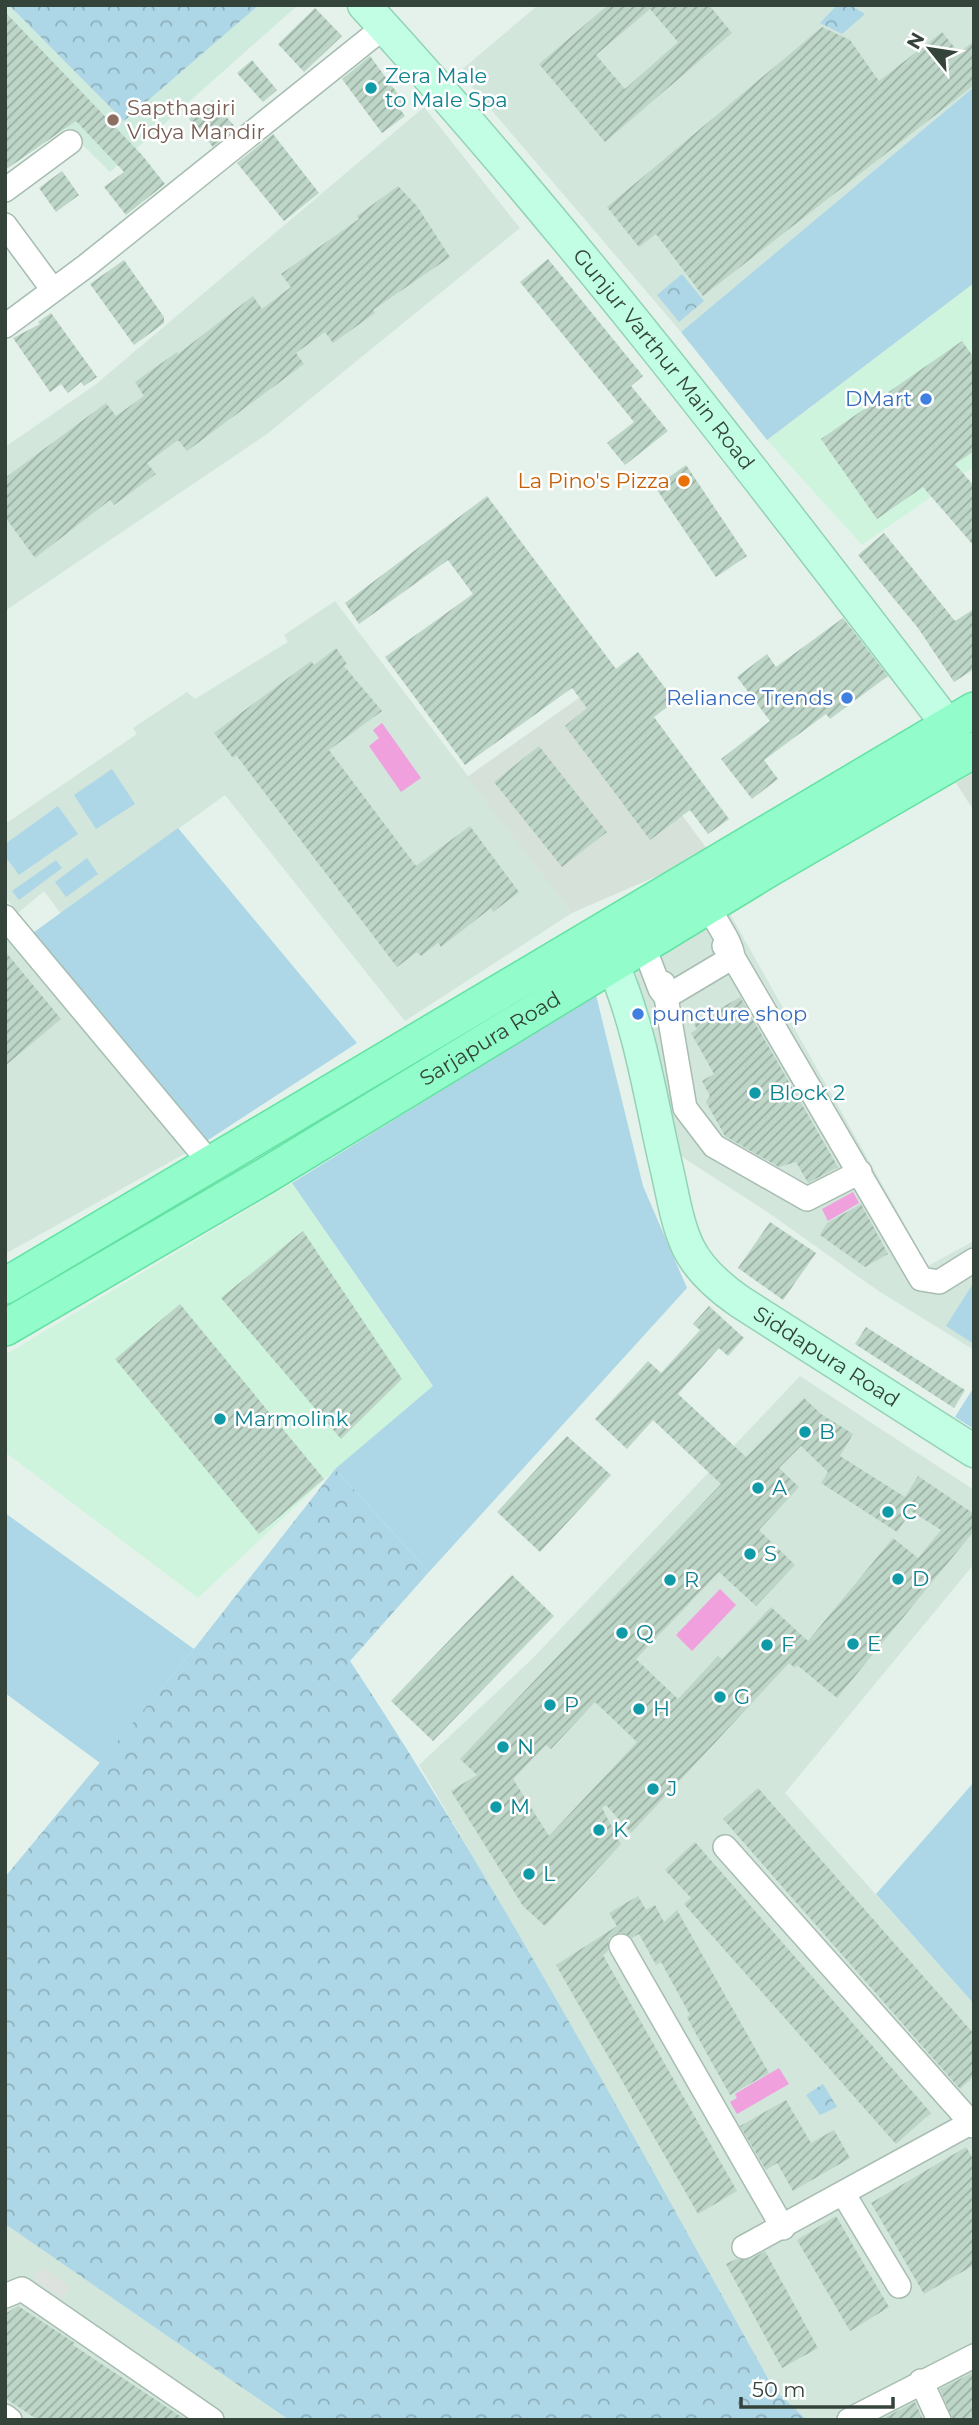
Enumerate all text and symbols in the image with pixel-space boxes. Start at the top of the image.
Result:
north arrow [895,14,965,84]
text: N [902,28,930,53]
place label: Zera Male to Male Spa [385,63,508,112]
marker: Zera Male to Male Spa [363,80,379,96]
place label: Sapthagiri Vidya Mandir [127,95,265,144]
marker: Sapthagiri Vidya Mandir [105,112,121,128]
street label: Gunjur Varthur Main Road [568,243,760,475]
place label: DMart [845,386,912,411]
marker: DMart [918,391,934,407]
place label: La Pino's Pizza [517,468,670,493]
marker: La Pino's Pizza [676,473,692,489]
place label: Reliance Trends [666,685,833,710]
marker: Reliance Trends [839,690,855,706]
street label: Sarjapura Road [415,986,565,1091]
place label: puncture shop [652,1001,807,1026]
marker: puncture shop [630,1006,646,1022]
place label: Block 2 [769,1080,845,1105]
marker: Block 2 [747,1085,763,1101]
street label: Siddapura Road [749,1301,904,1412]
place label: Marmolink [234,1406,349,1431]
marker: Marmolink [212,1411,228,1427]
place label: B [819,1419,835,1444]
marker: B [797,1424,813,1440]
place label: A [772,1475,788,1500]
marker: A [750,1480,766,1496]
place label: C [902,1499,917,1524]
marker: C [880,1504,896,1520]
place label: S [764,1541,777,1566]
marker: S [742,1546,758,1562]
place label: D [912,1566,929,1591]
place label: R [684,1567,699,1592]
marker: D [890,1571,906,1587]
marker: R [662,1572,678,1588]
place label: Q [636,1620,654,1645]
marker: Q [614,1625,630,1641]
place label: E [867,1631,881,1656]
place label: F [781,1632,794,1657]
marker: E [845,1636,861,1652]
marker: F [759,1637,775,1653]
place label: G [734,1684,750,1709]
marker: G [712,1689,728,1705]
place label: P [564,1692,579,1717]
place label: H [653,1696,670,1721]
marker: P [542,1697,558,1713]
marker: H [631,1701,647,1717]
place label: N [517,1734,534,1759]
marker: N [495,1739,511,1755]
place label: J [666,1776,678,1801]
marker: J [645,1781,661,1797]
place label: M [510,1794,530,1819]
marker: M [488,1799,504,1815]
place label: K [613,1817,628,1842]
marker: K [591,1822,607,1838]
place label: L [543,1861,556,1886]
marker: L [521,1866,537,1882]
scale bar [741,2366,893,2410]
text: 50 m [752,2377,806,2402]

